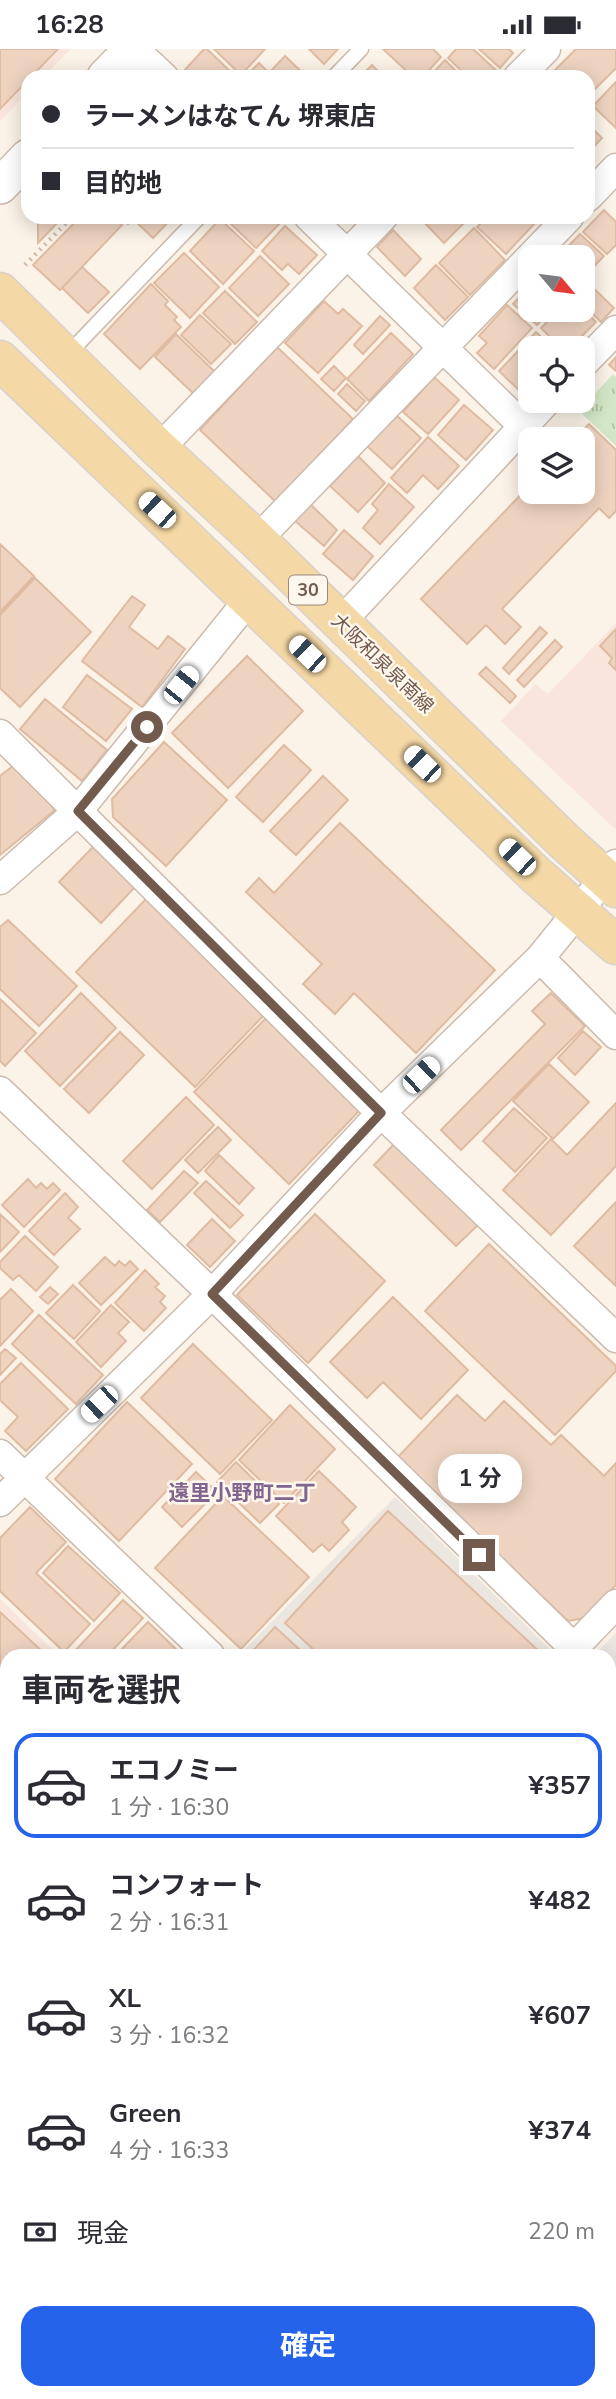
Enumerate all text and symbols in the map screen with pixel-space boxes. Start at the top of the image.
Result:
text: 16:28 [35,7,104,42]
text: ラーメンはなてん 堺東店 [84,99,376,134]
text: 目的地 [84,166,162,201]
north arrow [518,245,595,322]
map controls [518,245,595,504]
button: locate [518,336,595,413]
button: layers [518,427,595,504]
car [135,488,180,532]
road number: 30 [289,575,327,605]
street label: 大阪和泉泉南線 [325,608,439,719]
car [285,632,330,676]
car [160,662,203,708]
route start [131,711,163,743]
car [400,742,445,786]
car [495,835,540,879]
car [399,1053,444,1097]
car [77,1382,122,1426]
callout: 1 分 [437,1453,521,1503]
text: 1 分 [458,1463,502,1494]
district label: 遠里小野町二丁 [169,1479,316,1507]
route end [463,1539,495,1571]
text: 車両を選択 [21,1669,181,1712]
text: エコノミー [109,1753,239,1788]
icon: car [25,1754,88,1817]
text: ¥357 [529,1768,591,1803]
text: 1 分 · 16:30 [109,1792,229,1823]
text: コンフォート [109,1868,264,1903]
icon: car [25,1869,88,1932]
text: ¥482 [529,1883,591,1918]
text: 2 分 · 16:31 [109,1907,229,1938]
text: XL [109,1981,141,2016]
icon: car [25,1984,88,2047]
text: ¥607 [529,1998,591,2033]
text: 3 分 · 16:32 [109,2020,229,2051]
text: Green [109,2096,182,2131]
icon: car [25,2099,88,2162]
text: ¥374 [529,2113,591,2148]
text: 4 分 · 16:33 [109,2135,229,2166]
icon: cash [21,2213,59,2251]
text: 現金 [77,2216,129,2251]
text: 220 m [528,2216,595,2247]
button: 確定 [21,2306,595,2386]

